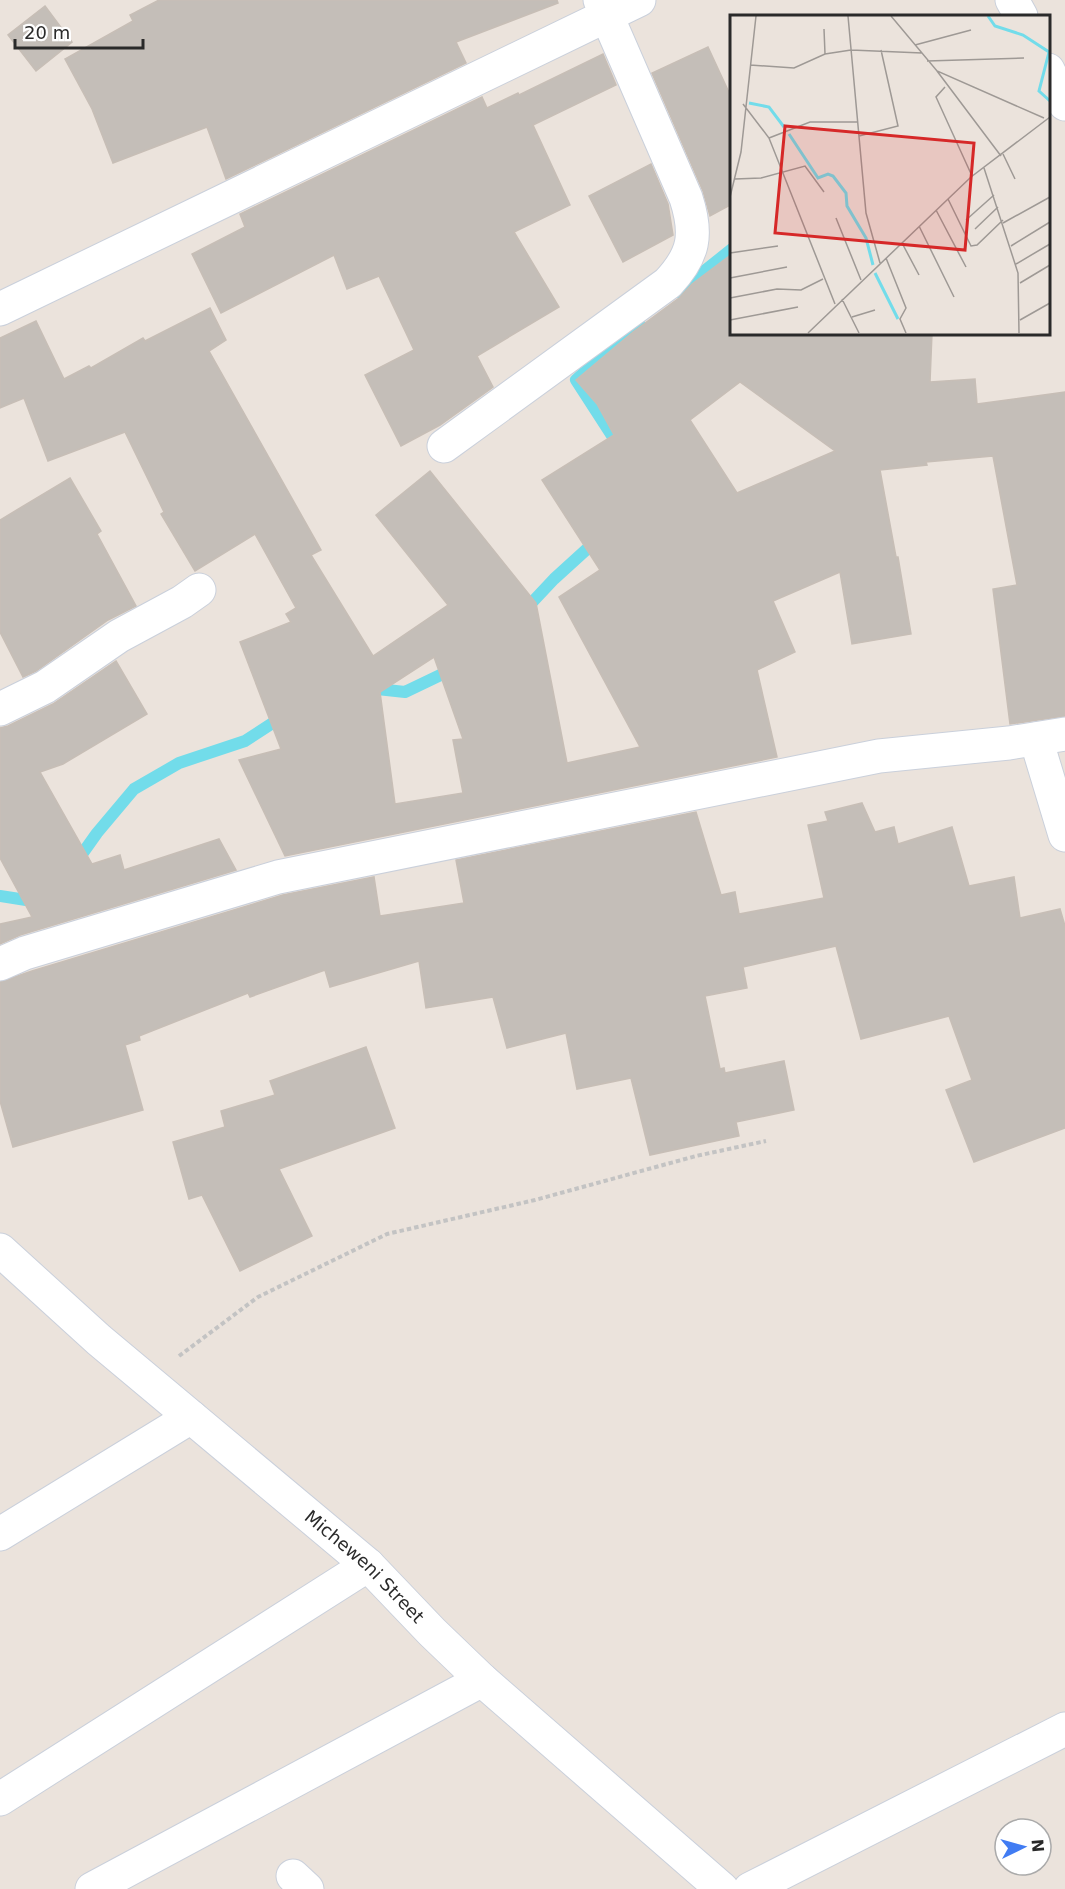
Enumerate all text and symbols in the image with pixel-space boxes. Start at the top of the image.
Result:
scale bar [15,12,142,50]
inset map [730,15,1050,334]
text: 20 m [24,22,70,43]
street label: Micheweni Street [301,1506,429,1627]
north arrow [993,1817,1053,1877]
text: N [1027,1838,1047,1853]

